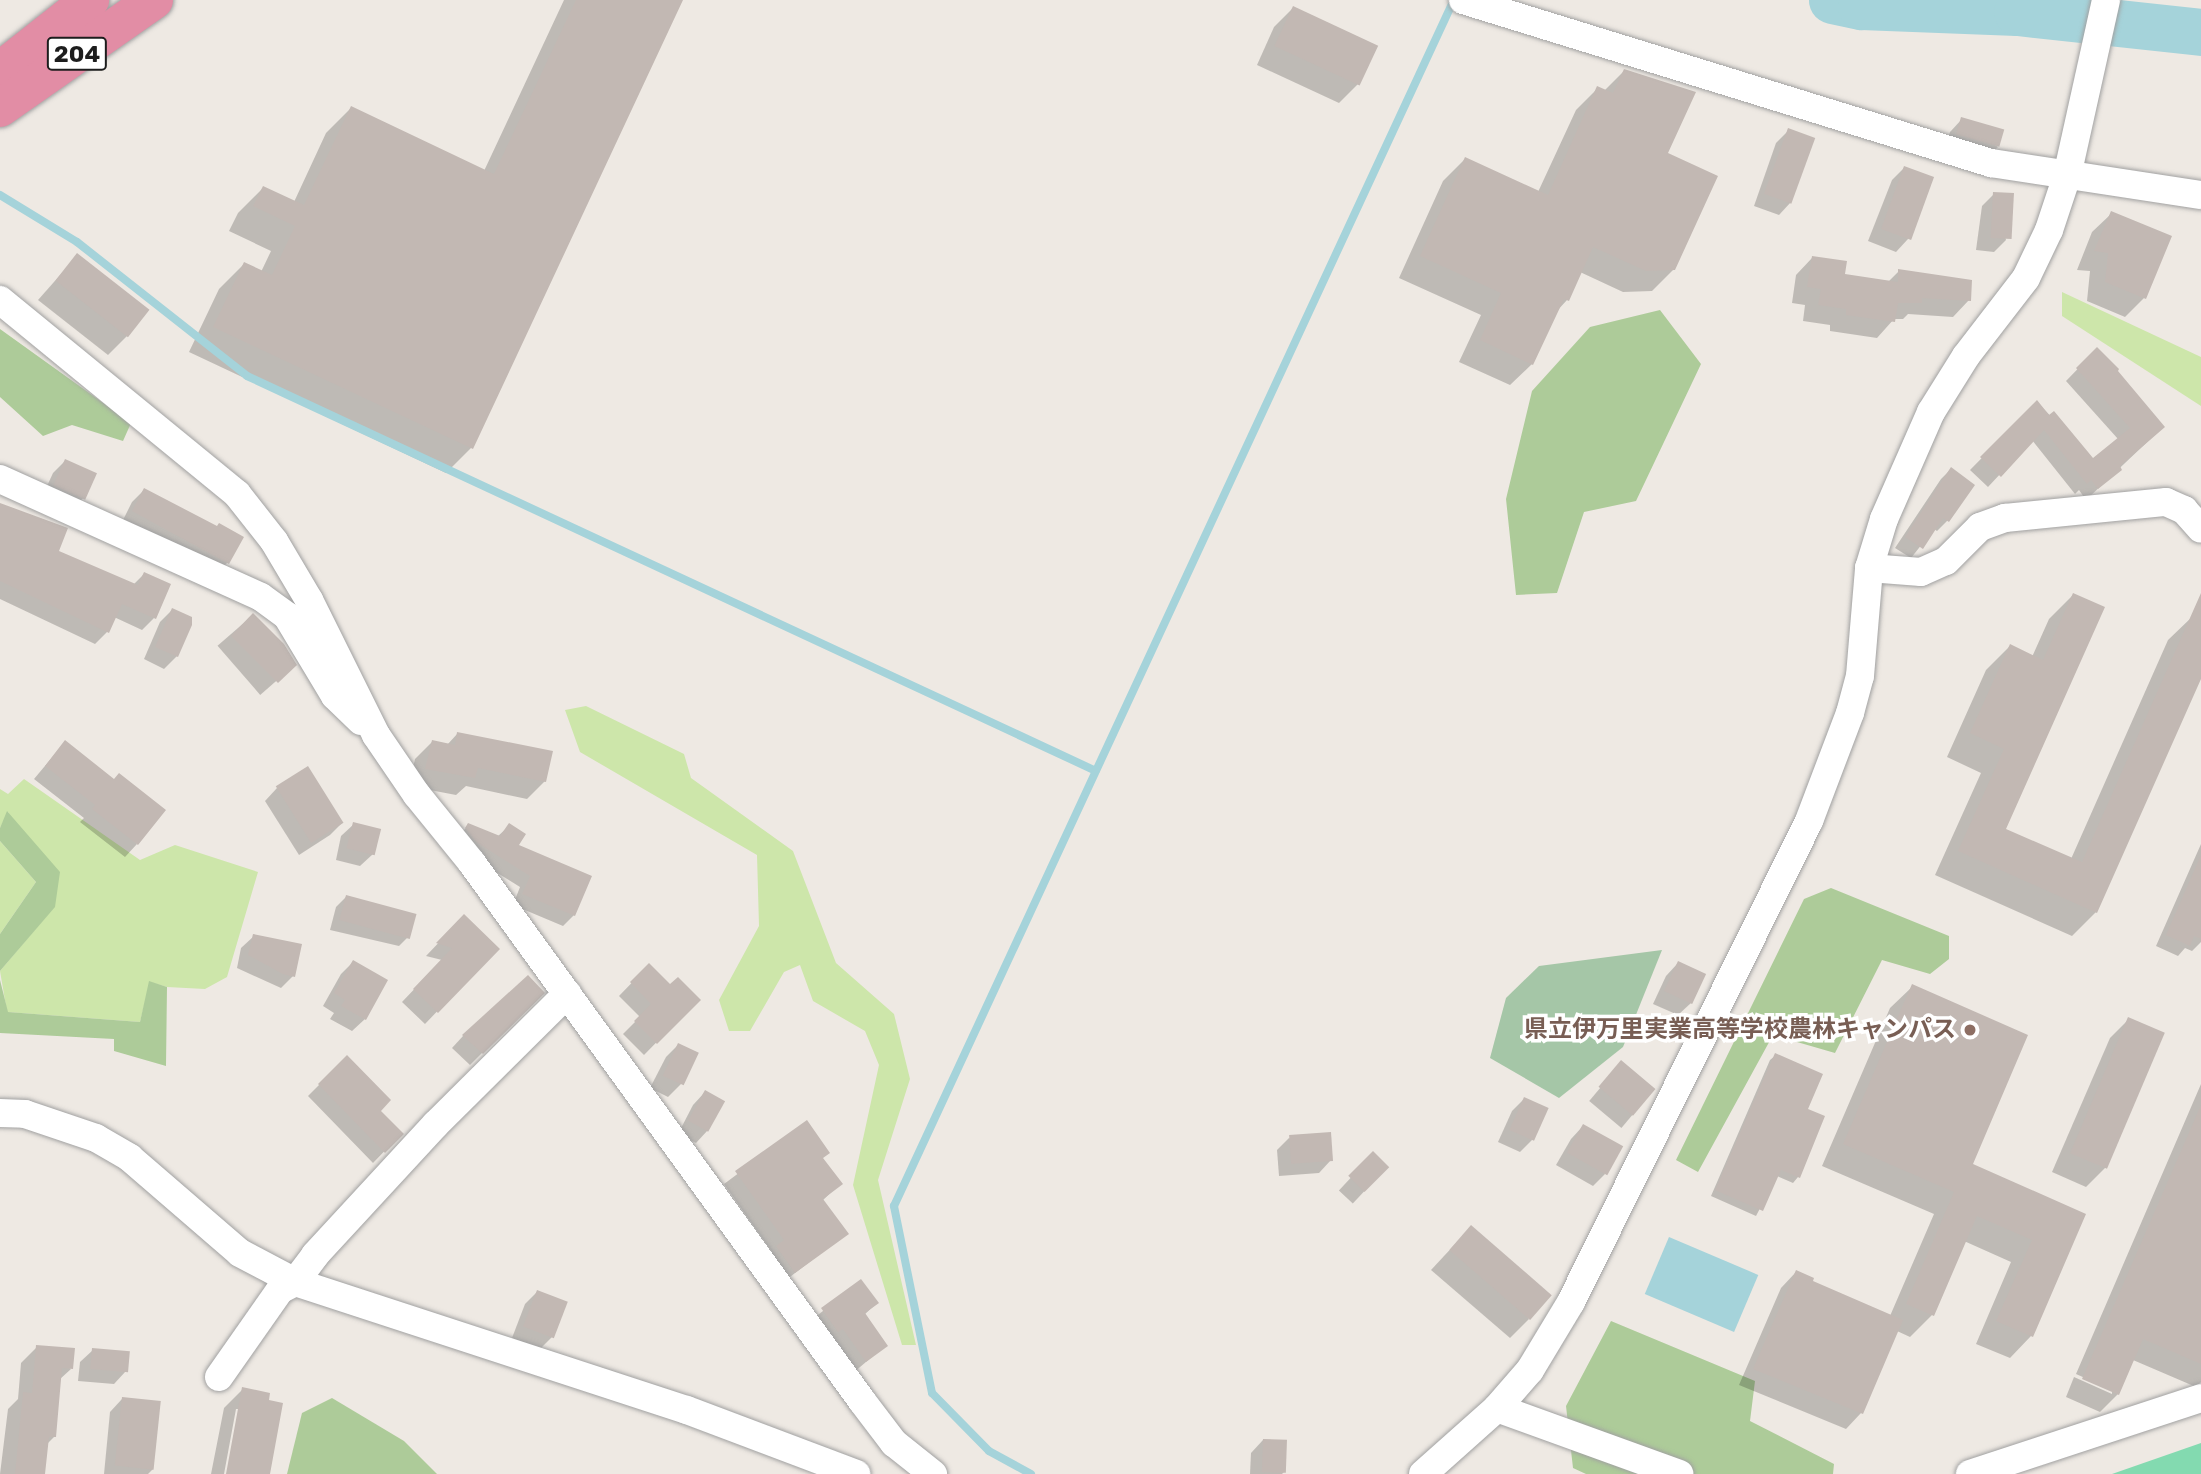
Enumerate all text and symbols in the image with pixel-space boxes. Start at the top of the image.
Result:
road number: 204 [46,34,108,74]
place label: 県立伊万里実業高等学校農林キャンパス [1524,1016,1956,1044]
marker: 県立伊万里実業高等学校農林キャンパス [1962,1022,1978,1038]

